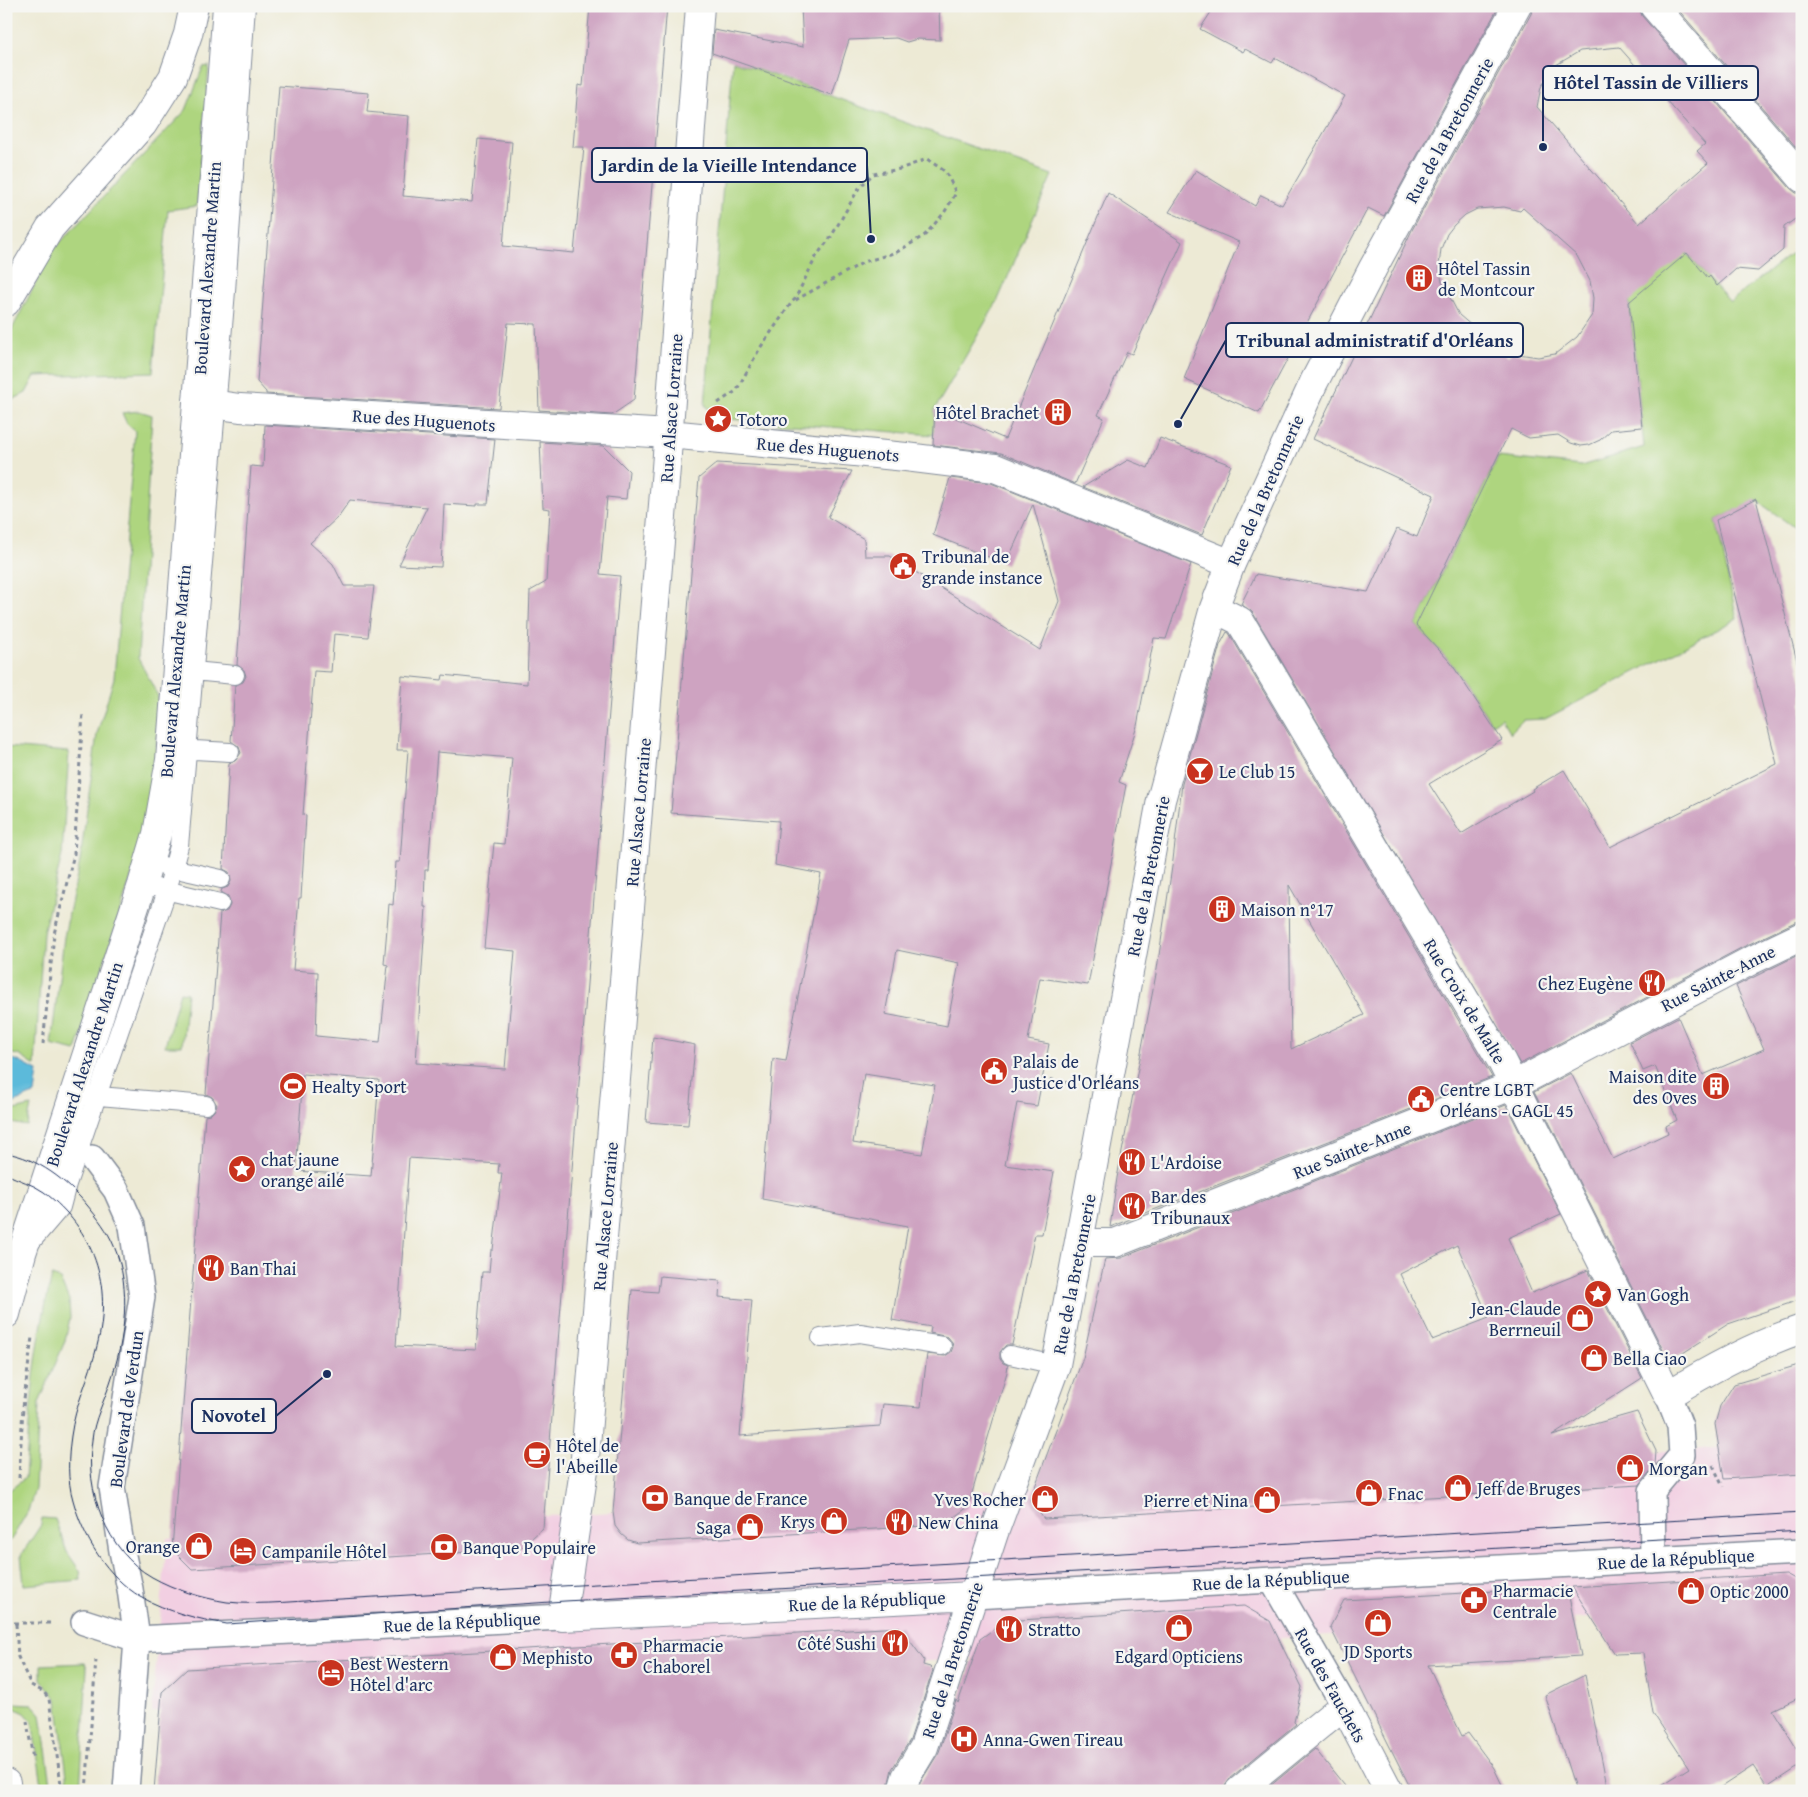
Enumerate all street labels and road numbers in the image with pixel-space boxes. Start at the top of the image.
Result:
street label: Rue de la Bretonnerie [1398,52,1500,208]
street label: Boulevard Alexandre Martin [186,160,228,376]
street label: Rue Alsace Lorraine [652,333,690,483]
street label: Rue des Huguenots [352,402,496,438]
street label: Rue de la Bretonnerie [1220,410,1310,570]
street label: Rue des Huguenots [755,429,901,469]
street label: Boulevard Alexandre Martin [152,563,198,779]
street label: Rue Alsace Lorraine [618,736,658,888]
street label: Rue de la Bretonnerie [1119,793,1177,959]
street label: Rue Croix de Malte [1417,933,1513,1069]
street label: Rue Sainte-Anne [1656,937,1780,1019]
street label: Boulevard Alexandre Martin [38,958,130,1170]
street label: Rue Sainte-Anne [1289,1114,1415,1186]
street label: Rue Alsace Lorraine [585,1140,625,1292]
street label: Rue de la Bretonnerie [1045,1191,1103,1357]
street label: Boulevard de Verdun [102,1329,150,1489]
street label: Rue de la République [1597,1541,1755,1577]
street label: Rue de la République [1192,1562,1350,1598]
street label: Rue de la Bretonnerie [914,1578,990,1742]
street label: Rue de la République [788,1583,946,1619]
street label: Rue de la République [383,1604,541,1640]
street label: Rue des Fauchets [1288,1623,1374,1747]

